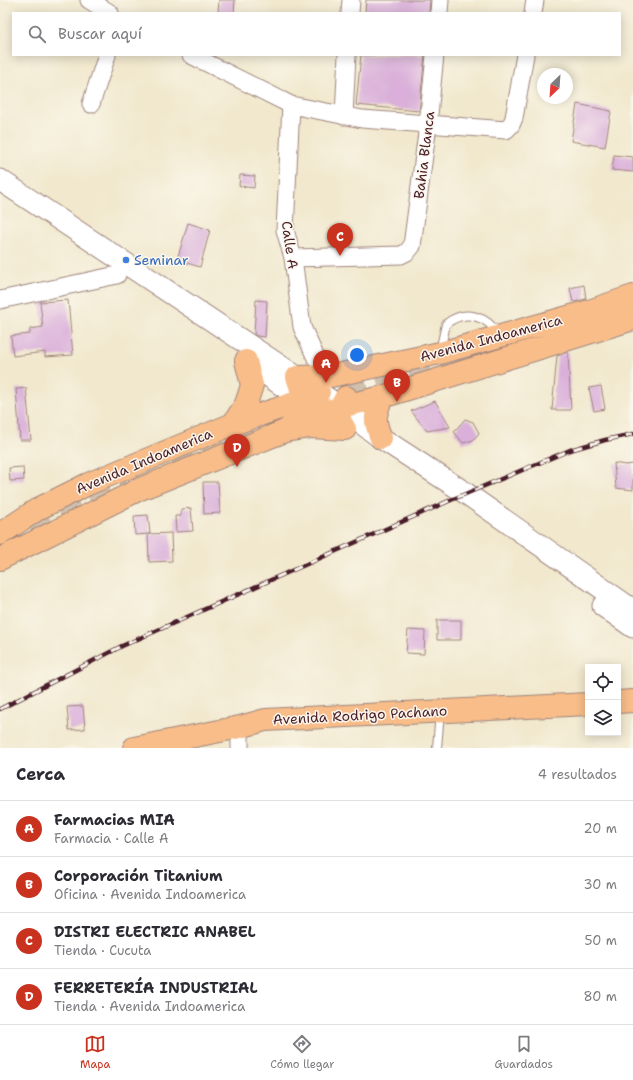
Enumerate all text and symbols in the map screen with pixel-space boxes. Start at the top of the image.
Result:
search box [12,12,621,56]
icon: search [26,23,48,45]
text: Buscar aquí [58,24,142,44]
north arrow [537,68,573,104]
street label: Bahia Blanca [410,110,438,200]
street label: Calle A [278,220,302,270]
pin: C [327,223,353,256]
place label: Seminar [134,251,189,269]
marker: Seminar [121,255,131,265]
street label: Avenida Indoamerica [418,310,564,366]
your location [347,345,367,365]
pin: A [313,350,339,383]
pin: B [384,369,410,402]
street label: Avenida Indoamerica [73,424,215,498]
pin: D [224,434,250,467]
map controls [585,664,621,736]
button: locate [585,664,621,700]
button: layers [585,700,621,736]
street label: Avenida Rodrigo Pachano [272,701,448,729]
text: Cerca [16,763,65,785]
text: 4 resultados [538,766,617,783]
text: Farmacias MIA [54,810,175,830]
text: A [24,820,34,837]
text: 20 m [584,820,617,837]
text: Farmacia · Calle A [54,830,168,847]
text: Corporación Titanium [54,866,223,886]
text: B [25,876,33,893]
text: 30 m [583,876,617,893]
text: Oficina · Avenida Indoamerica [54,886,246,903]
text: DISTRI ELECTRIC ANABEL [54,922,256,942]
text: C [25,932,33,949]
text: 50 m [584,932,617,949]
text: Tienda · Cucuta [54,942,151,959]
text: FERRETERÍA INDUSTRIAL [54,978,258,998]
text: D [24,988,34,1005]
text: 80 m [583,988,617,1005]
text: Tienda · Avenida Indoamerica [54,998,245,1015]
tab: Mapa [80,1033,110,1072]
tab: Cómo llegar [270,1033,334,1072]
tab: Guardados [494,1033,553,1072]

